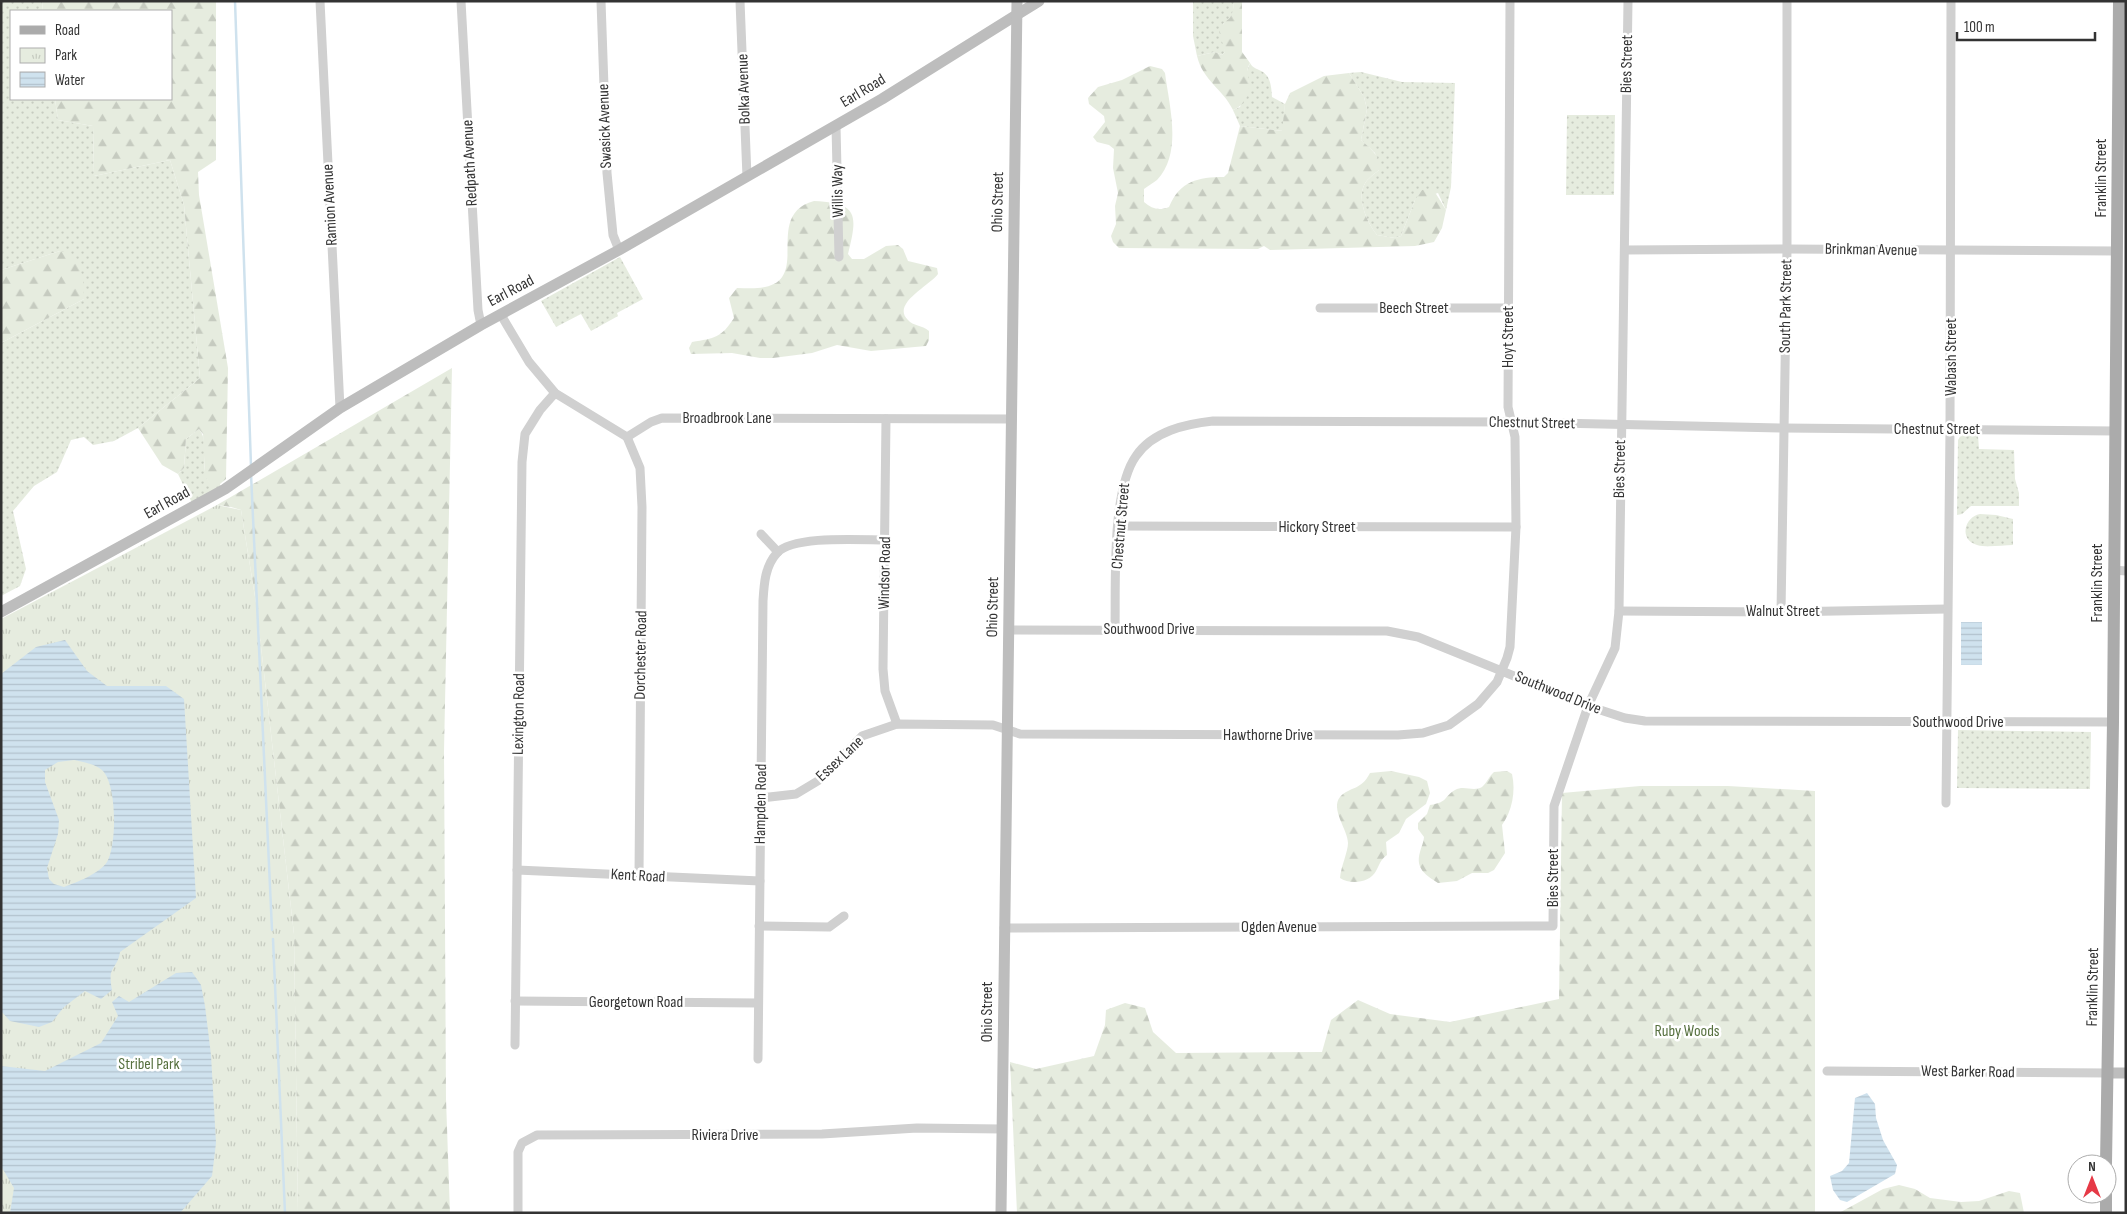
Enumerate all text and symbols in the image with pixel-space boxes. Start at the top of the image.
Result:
legend [10,10,172,100]
scale bar [1957,10,2094,42]
text: 100 m [1964,18,1995,37]
text: Road [55,21,80,40]
street label: Bies Street [1617,34,1637,93]
text: Park [55,46,77,65]
street label: Bolka Avenue [733,53,755,125]
street label: Earl Road [837,70,889,112]
text: Water [55,71,86,90]
street label: Swasick Avenue [594,83,616,169]
street label: Redpath Avenue [458,119,482,207]
street label: Franklin Street [2092,138,2111,217]
street label: Ramion Avenue [318,164,342,246]
street label: Willis Way [828,164,848,218]
street label: Ohio Street [988,171,1008,232]
street label: Brinkman Avenue [1825,240,1917,260]
street label: South Park Street [1776,259,1796,353]
street label: Earl Road [485,271,537,311]
street label: Beech Street [1379,299,1449,318]
street label: Hoyt Street [1499,306,1518,368]
street label: Wabash Street [1942,318,1961,396]
street label: Broadbrook Lane [682,409,772,428]
street label: Chestnut Street [1489,413,1575,433]
street label: Chestnut Street [1894,420,1980,439]
street label: Bies Street [1610,439,1630,498]
street label: Chestnut Street [1108,482,1134,570]
street label: Earl Road [141,483,193,523]
street label: Hickory Street [1278,518,1356,537]
street label: Windsor Road [875,536,895,610]
street label: Franklin Street [2088,543,2107,622]
street label: Ohio Street [983,576,1003,637]
street label: Walnut Street [1746,602,1820,621]
street label: Dorchester Road [631,610,651,700]
street label: Southwood Drive [1103,620,1195,639]
street label: Southwood Drive [1512,667,1604,719]
street label: Lexington Road [509,673,529,755]
street label: Southwood Drive [1912,713,2004,732]
street label: Hawthorne Drive [1223,726,1313,745]
street label: Essex Lane [812,732,868,786]
street label: Hampden Road [751,764,771,844]
street label: Bies Street [1544,849,1563,907]
street label: Kent Road [610,865,666,887]
street label: Ogden Avenue [1241,918,1317,937]
street label: Franklin Street [2083,947,2103,1027]
street label: Ohio Street [978,982,997,1042]
street label: Georgetown Road [589,993,683,1012]
park label: Ruby Woods [1654,1022,1720,1041]
park label: Stribel Park [118,1055,180,1074]
street label: West Barker Road [1921,1062,2015,1082]
street label: Riviera Drive [692,1126,758,1145]
north arrow [2067,1154,2117,1204]
text: N [2088,1158,2096,1175]

